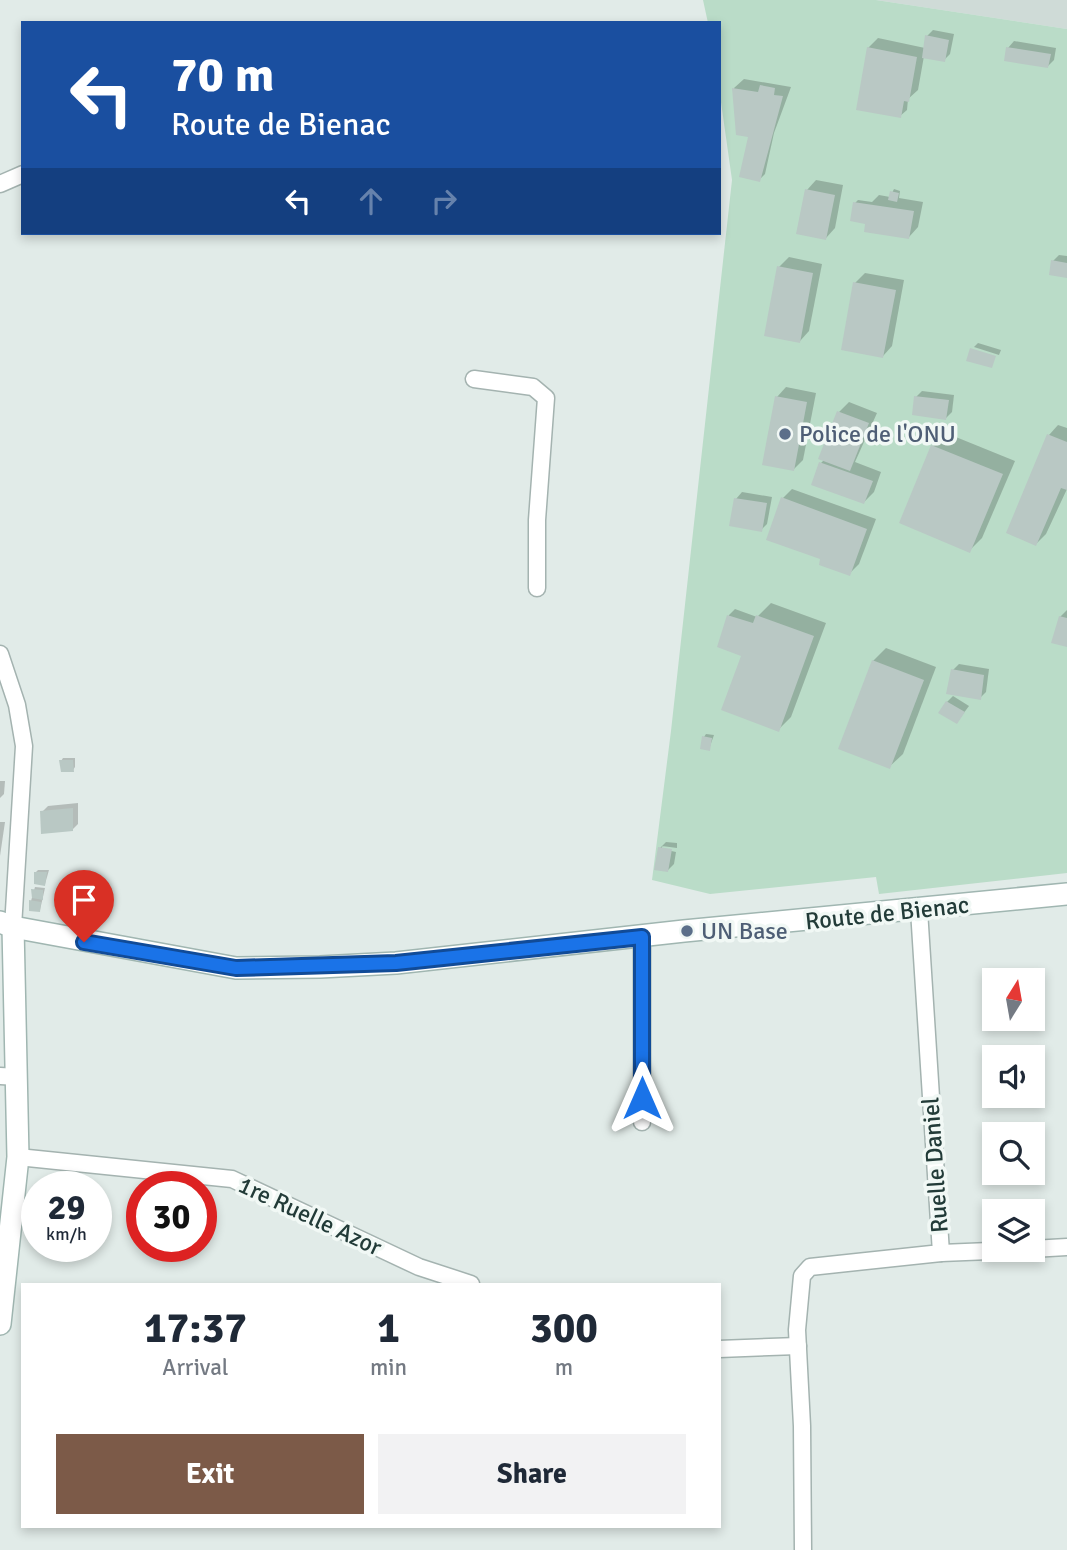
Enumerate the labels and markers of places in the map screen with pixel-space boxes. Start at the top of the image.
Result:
place label: Police de l'ONU [799,419,956,449]
marker: Police de l'ONU [777,426,793,442]
pin [54,870,114,942]
place label: UN Base [701,916,788,946]
marker: UN Base [679,923,695,939]

